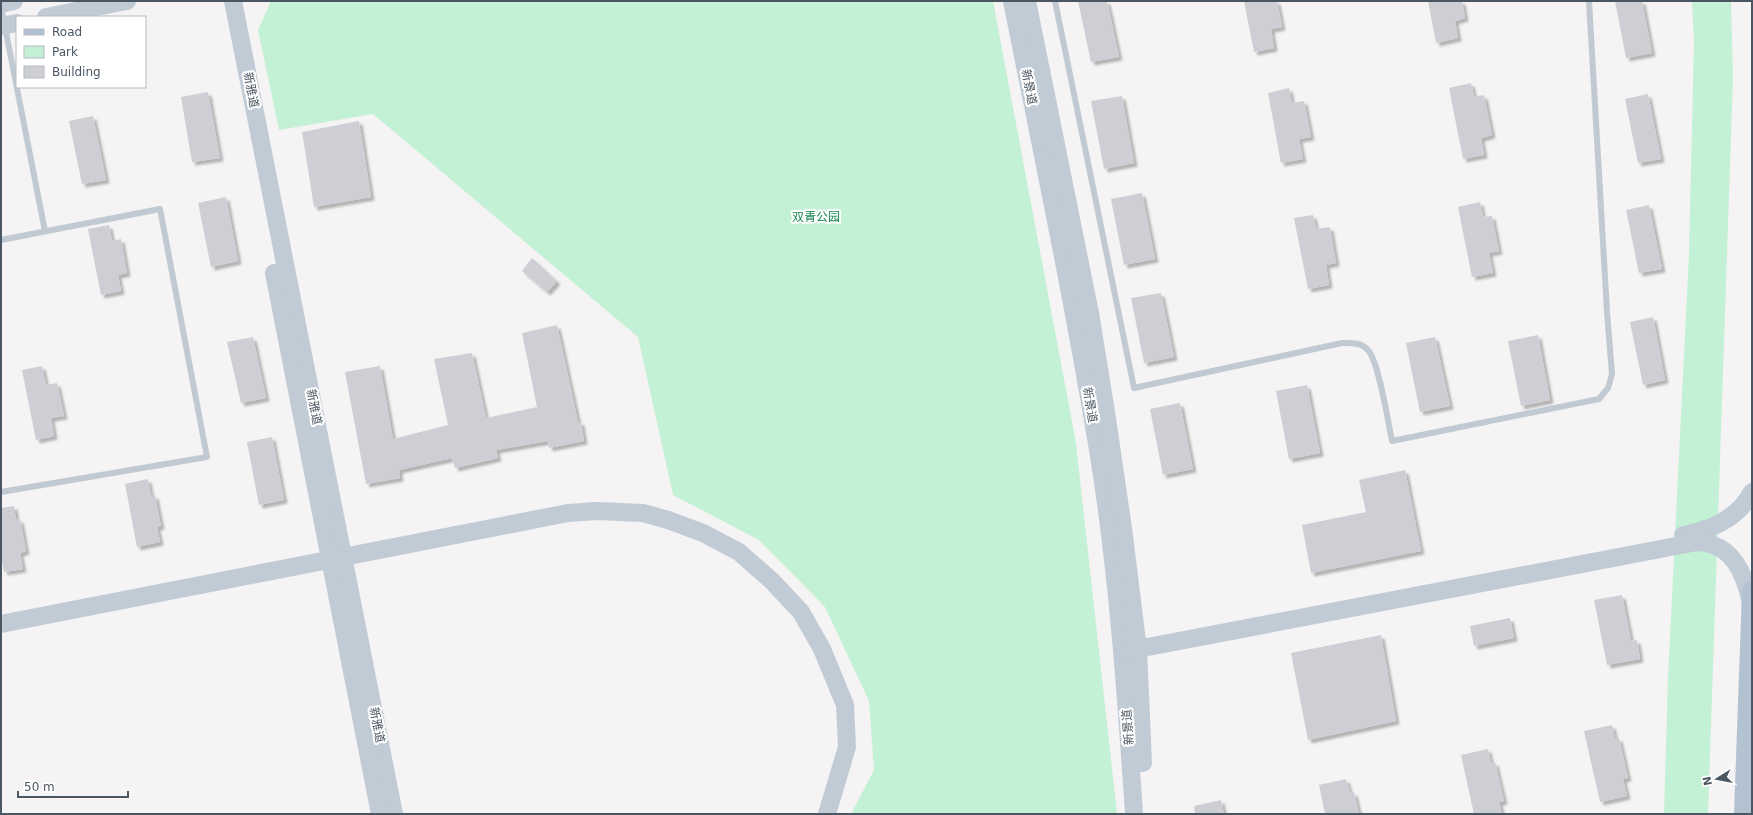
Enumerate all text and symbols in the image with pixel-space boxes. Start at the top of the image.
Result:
legend [16,16,146,88]
text: Road [52,25,82,39]
text: Park [52,45,78,59]
text: Building [52,65,101,79]
street label: 新景道 [1019,68,1039,106]
street label: 新雅道 [241,71,261,109]
park label: 双青公园 [792,210,840,224]
street label: 新景道 [1080,386,1100,424]
street label: 新雅道 [304,388,324,426]
street label: 新雅道 [367,706,387,744]
street label: 新景道 [1120,709,1136,745]
north arrow [1697,759,1737,799]
scale bar [18,773,128,799]
text: N [1700,775,1715,787]
text: 50 m [24,780,55,794]

